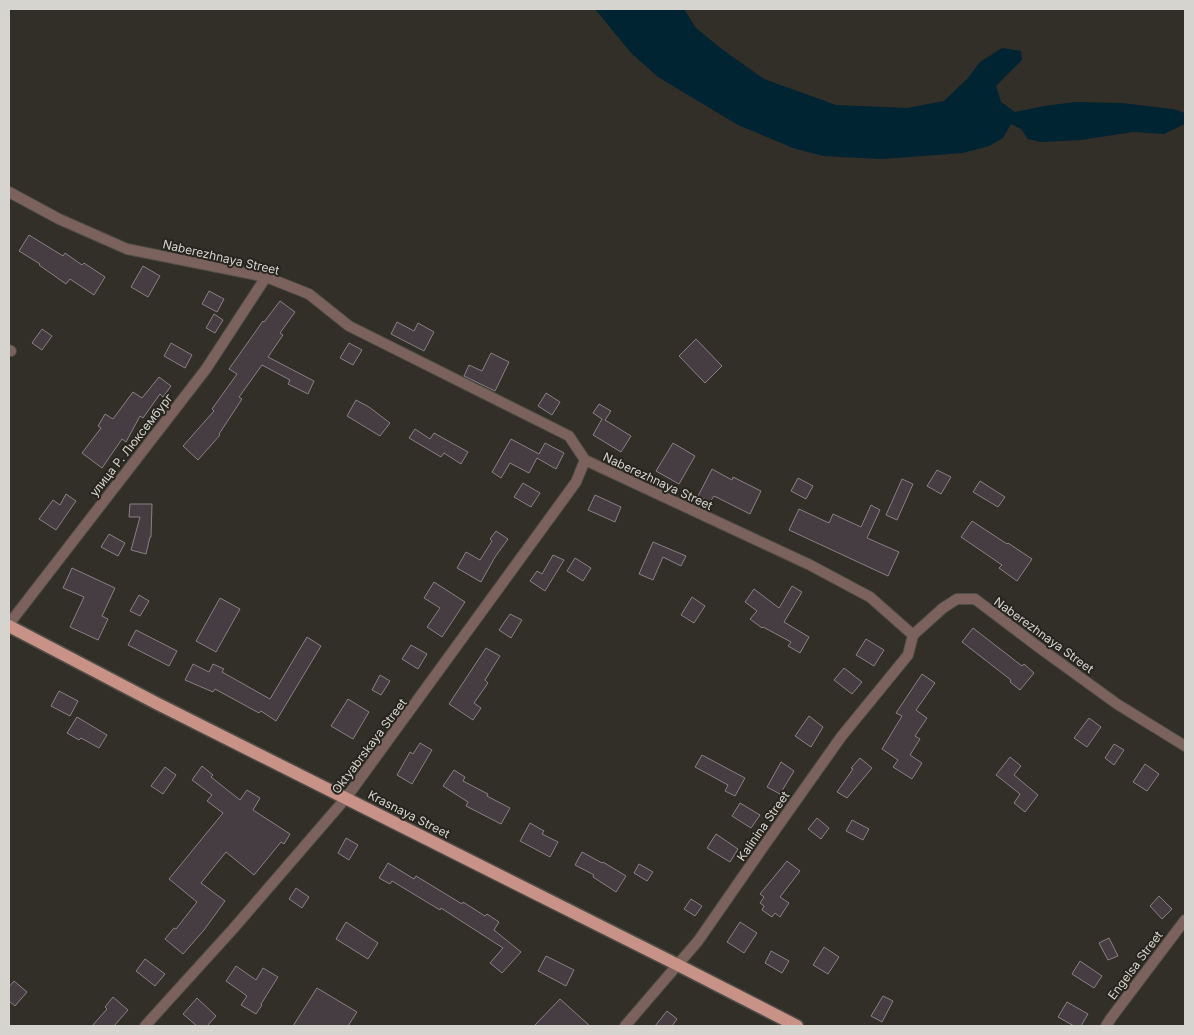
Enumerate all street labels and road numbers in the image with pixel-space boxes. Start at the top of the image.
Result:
street label: Naberezhnaya Street [161,236,281,278]
street label: улица Р. Люксембург [86,391,176,499]
street label: Naberezhnaya Street [601,449,715,513]
street label: Naberezhnaya Street [991,594,1097,676]
street label: Oktyabrskaya Street [328,695,410,797]
street label: Krasnaya Street [366,787,453,841]
street label: Kalinina Street [733,788,793,864]
street label: Engelsa Street [1104,928,1166,1002]

